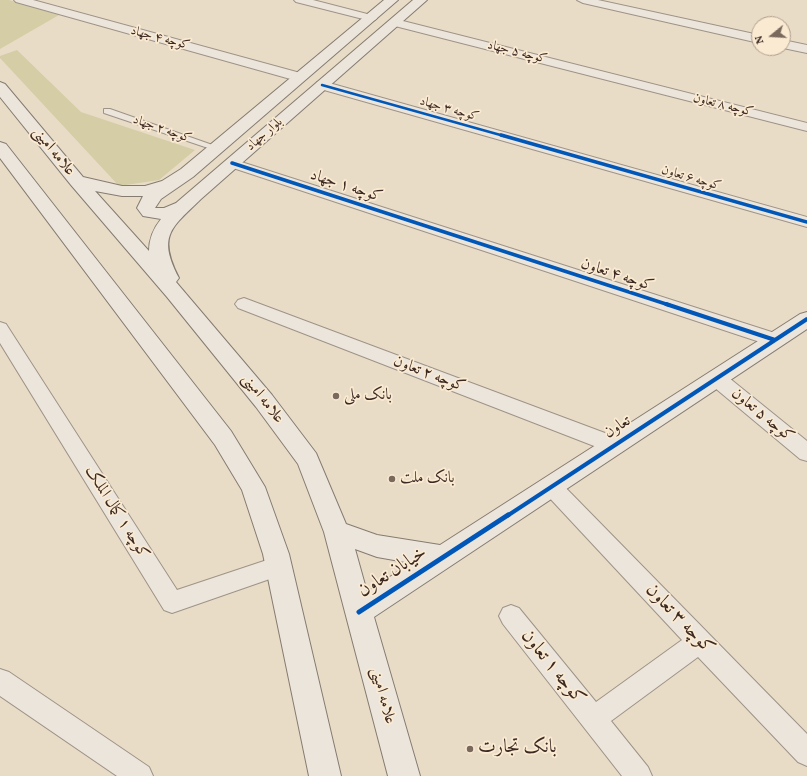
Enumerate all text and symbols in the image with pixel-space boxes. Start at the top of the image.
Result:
north arrow [751,16,791,56]
street label: کوچه ۴ جهاد [128,24,192,54]
text: N [752,33,768,46]
street label: کوچه ۵ جهاد [485,38,549,68]
street label: کوچه ۸ تعاون [691,91,755,121]
street label: کوچه ۳ جهاد [417,94,481,126]
street label: کوچه ۲ جهاد [131,113,193,147]
street label: بلوار جهاد [244,115,286,155]
street label: علامه امینی [27,123,79,181]
street label: کوچه ۶ تعاون [659,163,723,195]
street label: کوچه ۱ جهاد [307,166,385,208]
street label: کوچه ۴ تعاون [578,255,656,297]
street label: کوچه ۲ تعاون [390,352,468,398]
street label: علامه امینی [237,370,287,428]
street label: کوچه ۵ تعاون [727,385,797,447]
place label: بانک ملی [344,386,392,406]
marker: بانک ملی [331,391,341,401]
street label: تعاون [601,412,635,444]
street label: کوچه ۱ کمال الملک [80,463,152,563]
place label: بانک ملت [400,469,455,489]
marker: بانک ملت [387,474,397,484]
street label: خیابان تعاون [354,542,432,604]
street label: کوچه ۳ تعاون [640,580,718,660]
street label: کوچه ۱ تعاون [515,626,589,710]
street label: علامه امینی [365,665,399,727]
place label: بانک تجارت [478,738,557,760]
marker: بانک تجارت [465,744,475,754]

